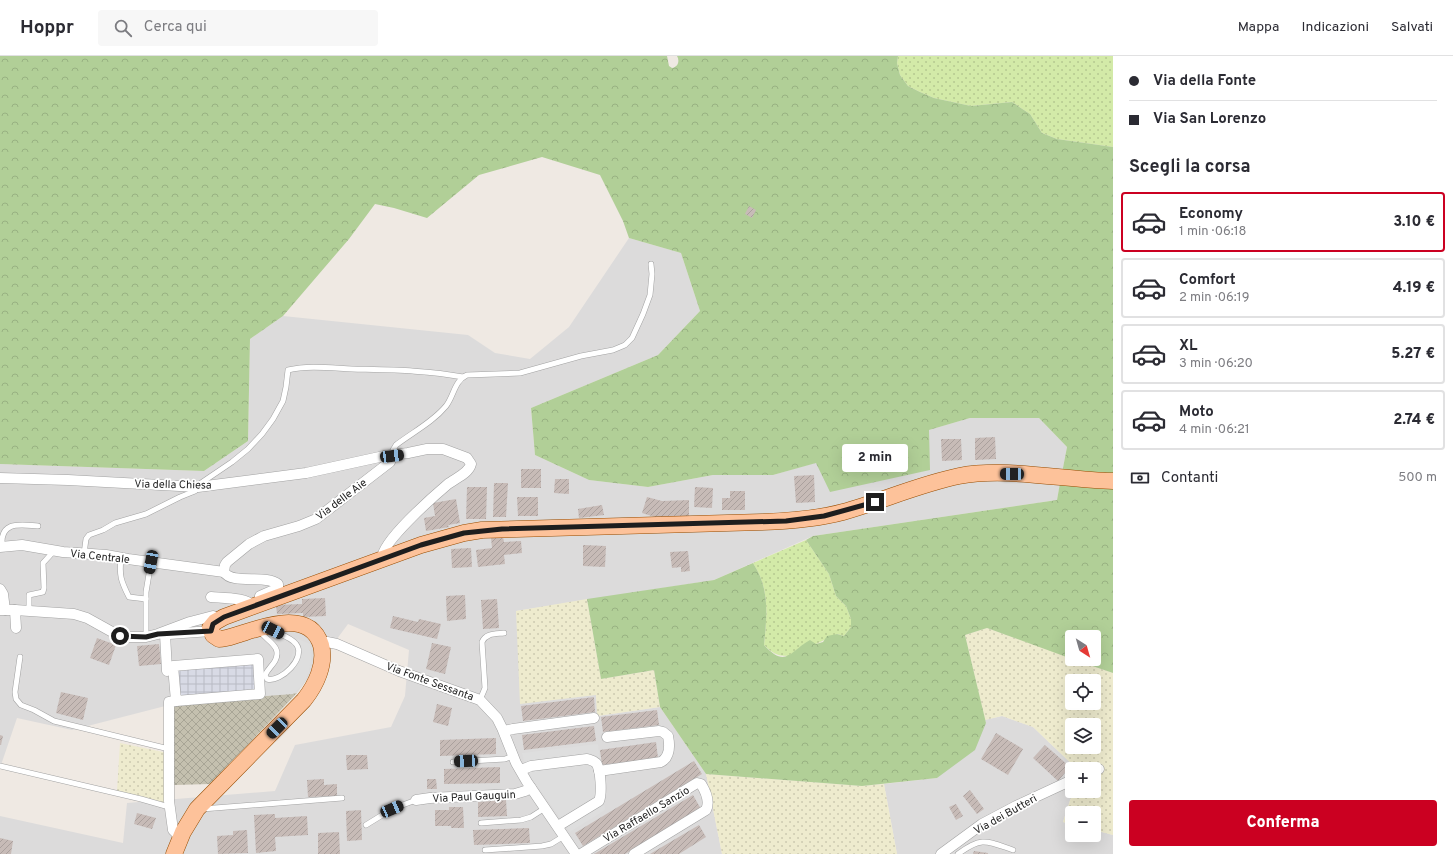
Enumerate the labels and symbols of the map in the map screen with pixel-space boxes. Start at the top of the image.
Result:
callout: 2 min [842,444,908,472]
car [379,449,405,463]
car [1000,468,1024,480]
street label: Via delle Aie [313,476,370,524]
street label: Via della Chiesa [134,477,212,493]
route end [866,493,884,511]
street label: Via Centrale [69,547,131,567]
car [143,549,159,575]
car [260,619,286,641]
route start [111,627,129,645]
north arrow [1065,630,1101,666]
street label: Via Fonte Sessanta [384,660,476,704]
car [264,715,290,741]
car [454,754,478,768]
street label: Via Raffaello Sanzio [601,784,692,846]
street label: Via Paul Gauguin [432,788,516,806]
street label: Via dei Butteri [971,792,1040,838]
car [379,799,405,819]

